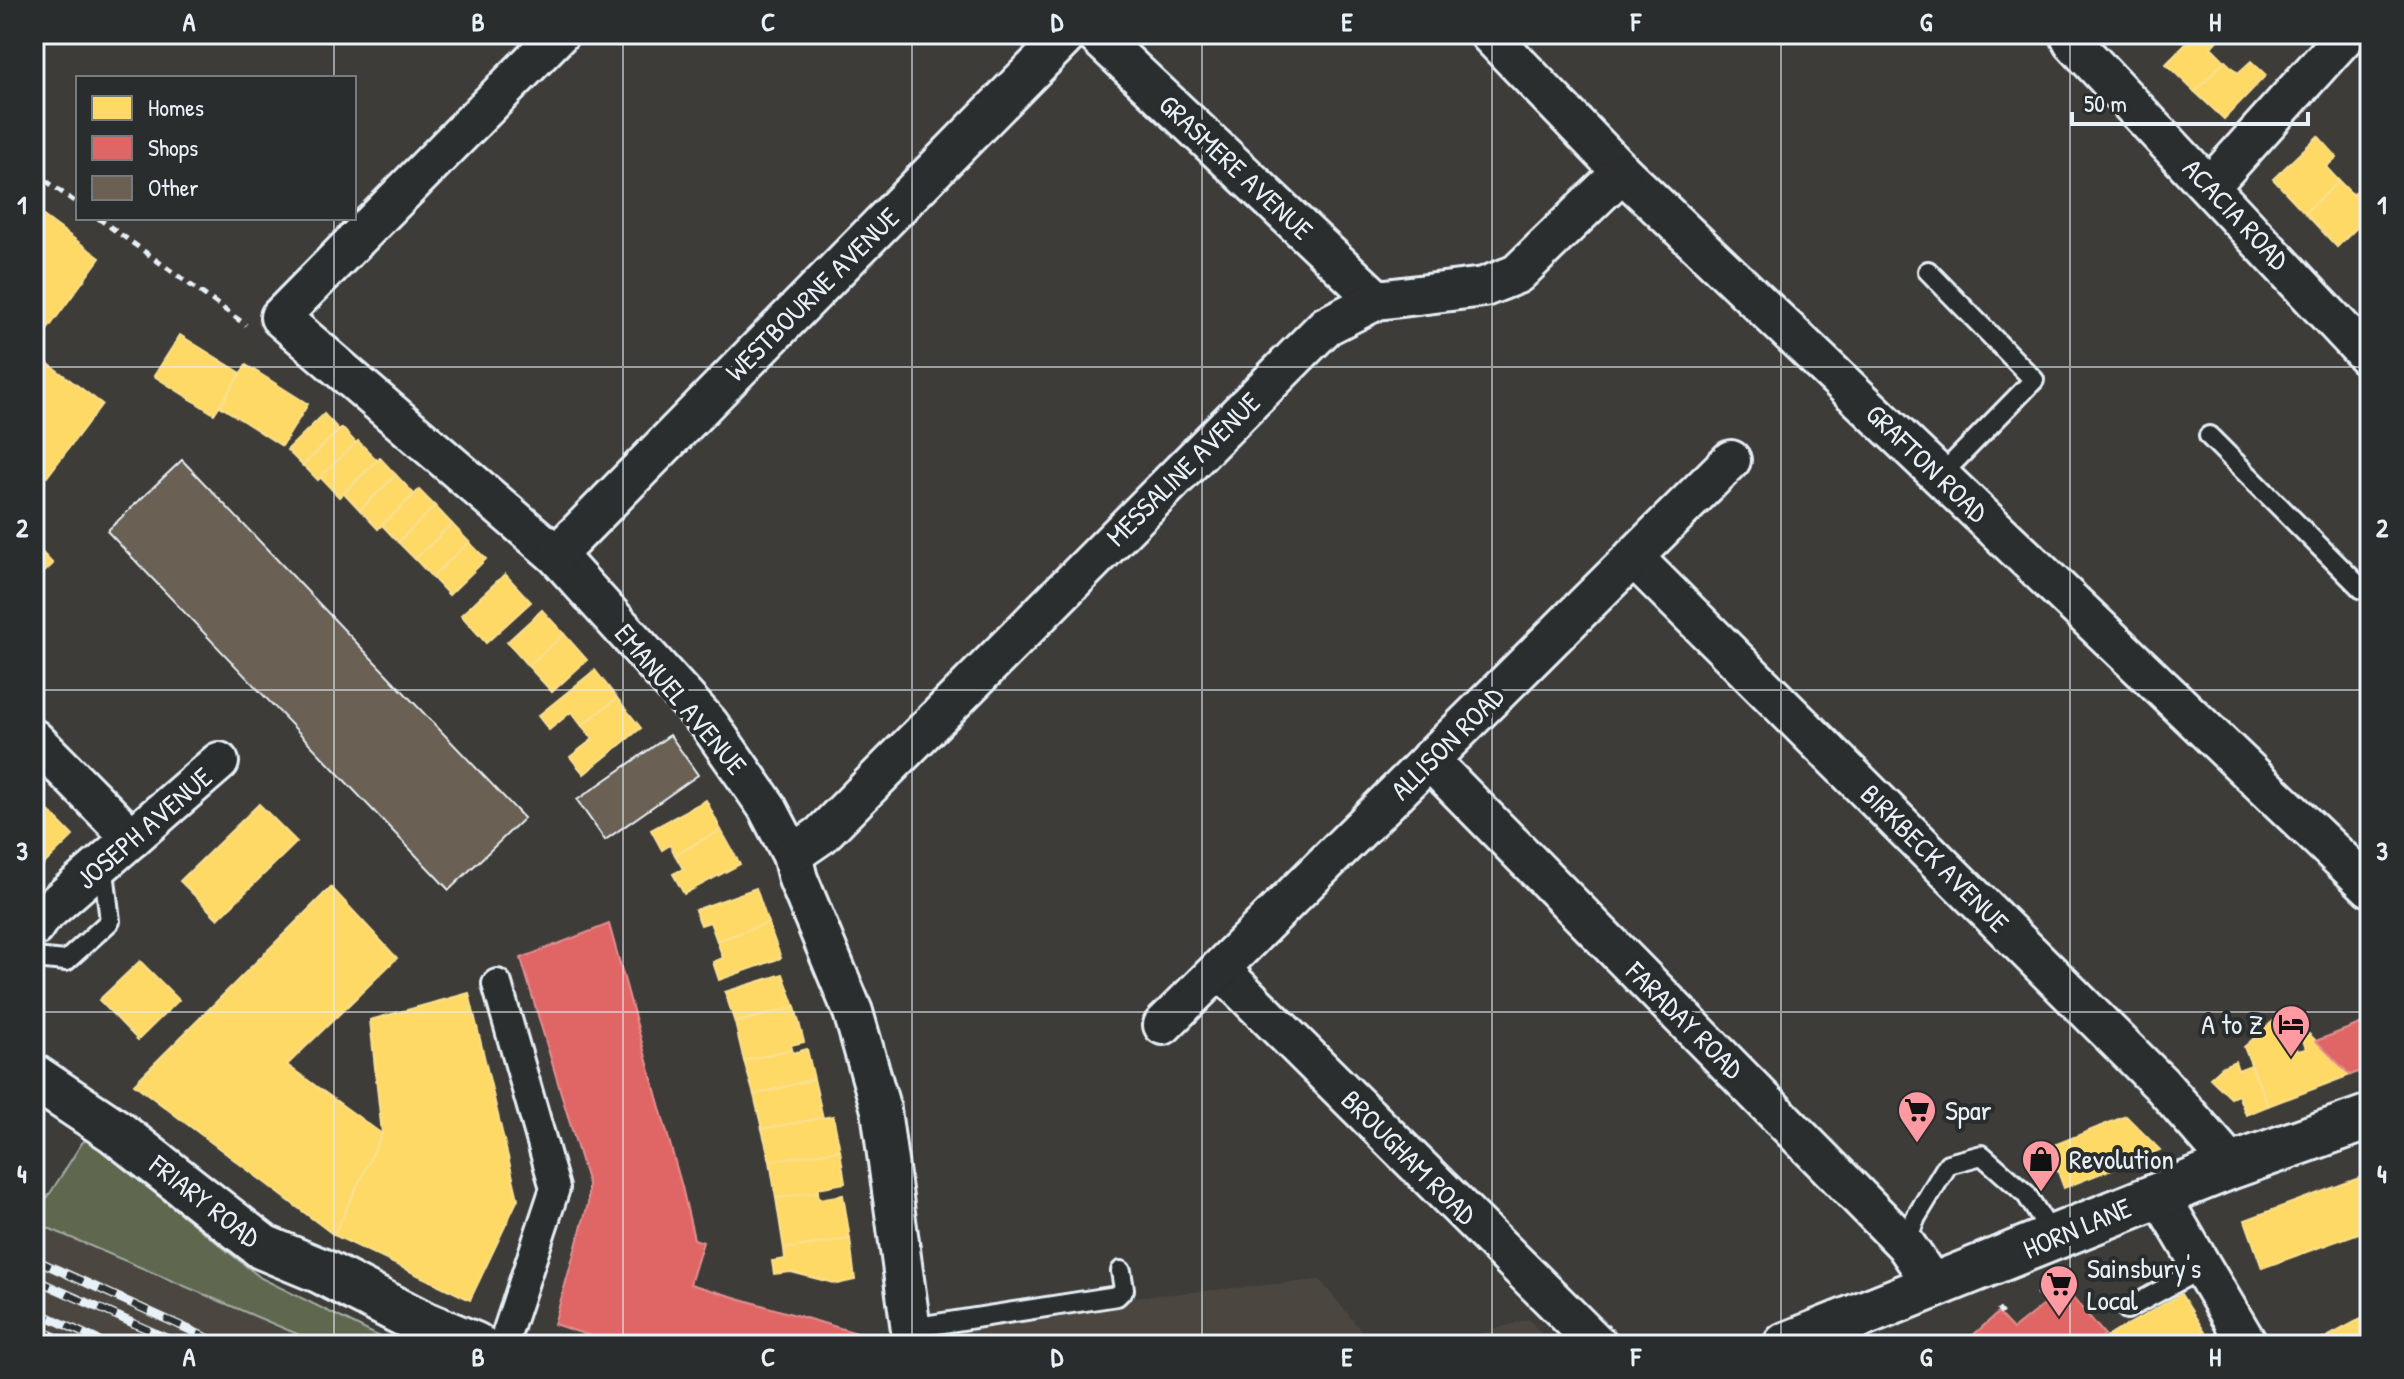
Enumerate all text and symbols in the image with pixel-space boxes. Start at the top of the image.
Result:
text: A [183,4,196,39]
text: B [471,4,485,39]
text: C [761,4,775,39]
text: D [1051,4,1064,39]
text: E [1341,4,1353,39]
text: F [1630,4,1642,39]
text: G [1920,4,1933,39]
text: H [2209,4,2221,39]
legend [76,76,356,220]
scale bar [2072,76,2308,126]
street label: GRASMERE AVENUE [1151,86,1321,248]
text: 50 m [2084,87,2127,119]
text: Homes [148,91,204,123]
text: Shops [148,131,198,163]
street label: ACACIA ROAD [2174,150,2298,279]
text: Other [148,171,198,203]
text: 1 [17,187,27,222]
text: 1 [2377,187,2387,222]
street label: WESTBOURNE AVENUE [717,199,907,389]
street label: MESSALINE AVENUE [1098,384,1268,554]
street label: GRAFTON ROAD [1858,395,1997,531]
text: 2 [16,510,29,545]
text: 2 [2376,510,2389,545]
street label: EMANUEL AVENUE [606,615,756,783]
street label: ALLISON ROAD [1382,677,1513,808]
street label: JOSEPH AVENUE [68,758,220,898]
street label: BIRKBECK AVENUE [1852,775,2018,941]
text: 3 [16,833,28,868]
text: 3 [2376,833,2388,868]
street label: FARADAY ROAD [1617,952,1753,1088]
hotel icon: A to Z [2270,1003,2312,1058]
place label: A to Z [2201,1005,2263,1043]
street label: BROUGHAM ROAD [1333,1081,1485,1233]
supermarket icon: Spar [1896,1089,1938,1144]
place label: Spar [1945,1091,1992,1129]
shop icon: Revolution [2020,1138,2062,1193]
place label: Revolution [2069,1140,2174,1178]
street label: FRIARY ROAD [141,1145,269,1256]
text: 4 [17,1156,27,1191]
text: 4 [2377,1156,2387,1191]
street label: HORN LANE [2017,1188,2137,1268]
place label: Sainsbury's Local [2087,1249,2201,1319]
supermarket icon: Sainsbury's Local [2038,1263,2080,1318]
text: A [183,1339,196,1374]
text: B [471,1339,485,1374]
text: C [761,1339,775,1374]
text: D [1051,1339,1064,1374]
text: E [1341,1339,1353,1374]
text: F [1630,1339,1642,1374]
text: G [1920,1339,1933,1374]
text: H [2209,1339,2221,1374]

